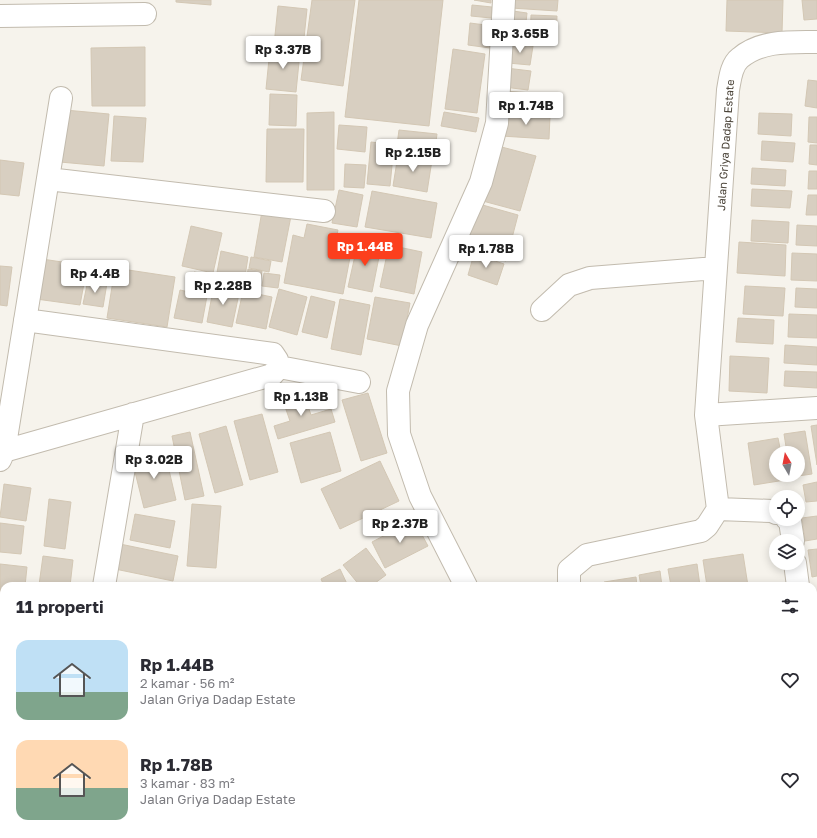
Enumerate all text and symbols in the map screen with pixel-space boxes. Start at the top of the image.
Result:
pin: Rp 3.65B [479,20,561,54]
text: Rp 3.65B [491,25,549,41]
pin: Rp 3.37B [242,36,324,70]
text: Rp 3.37B [255,41,311,57]
street label: Jalan Griya Dadap Estate [714,79,736,211]
pin: Rp 1.74B [485,92,567,126]
text: Rp 1.74B [498,97,554,113]
pin: Rp 2.15B [372,139,454,173]
text: Rp 2.15B [385,144,441,160]
pin: Rp 1.44B [324,233,406,267]
pin: Rp 1.78B [445,235,527,269]
text: Rp 1.44B [337,238,393,254]
text: Rp 1.78B [458,240,514,256]
pin: Rp 4.4B [58,260,132,294]
text: Rp 4.4B [70,265,120,281]
pin: Rp 2.28B [182,272,264,306]
text: Rp 2.28B [194,277,252,293]
pin: Rp 1.13B [260,383,342,417]
text: Rp 1.13B [274,388,328,404]
pin: Rp 3.02B [113,446,195,480]
north arrow [769,446,805,482]
map controls [769,446,805,570]
text: Rp 3.02B [125,451,183,467]
button: locate [769,490,805,526]
pin: Rp 2.37B [359,510,441,544]
text: Rp 2.37B [372,515,428,531]
button: layers [769,534,805,570]
icon: filters [779,595,801,617]
text: 11 properti [16,596,104,617]
text: Rp 1.44B [140,654,214,675]
icon: home [48,656,96,704]
icon: heart [779,669,801,691]
text: 2 kamar · 56 m² [140,675,235,691]
text: Jalan Griya Dadap Estate [140,691,296,707]
text: Rp 1.78B [140,754,213,775]
icon: home [48,756,96,804]
icon: heart [779,769,801,791]
text: 3 kamar · 83 m² [140,775,235,791]
text: Jalan Griya Dadap Estate [140,791,296,807]

